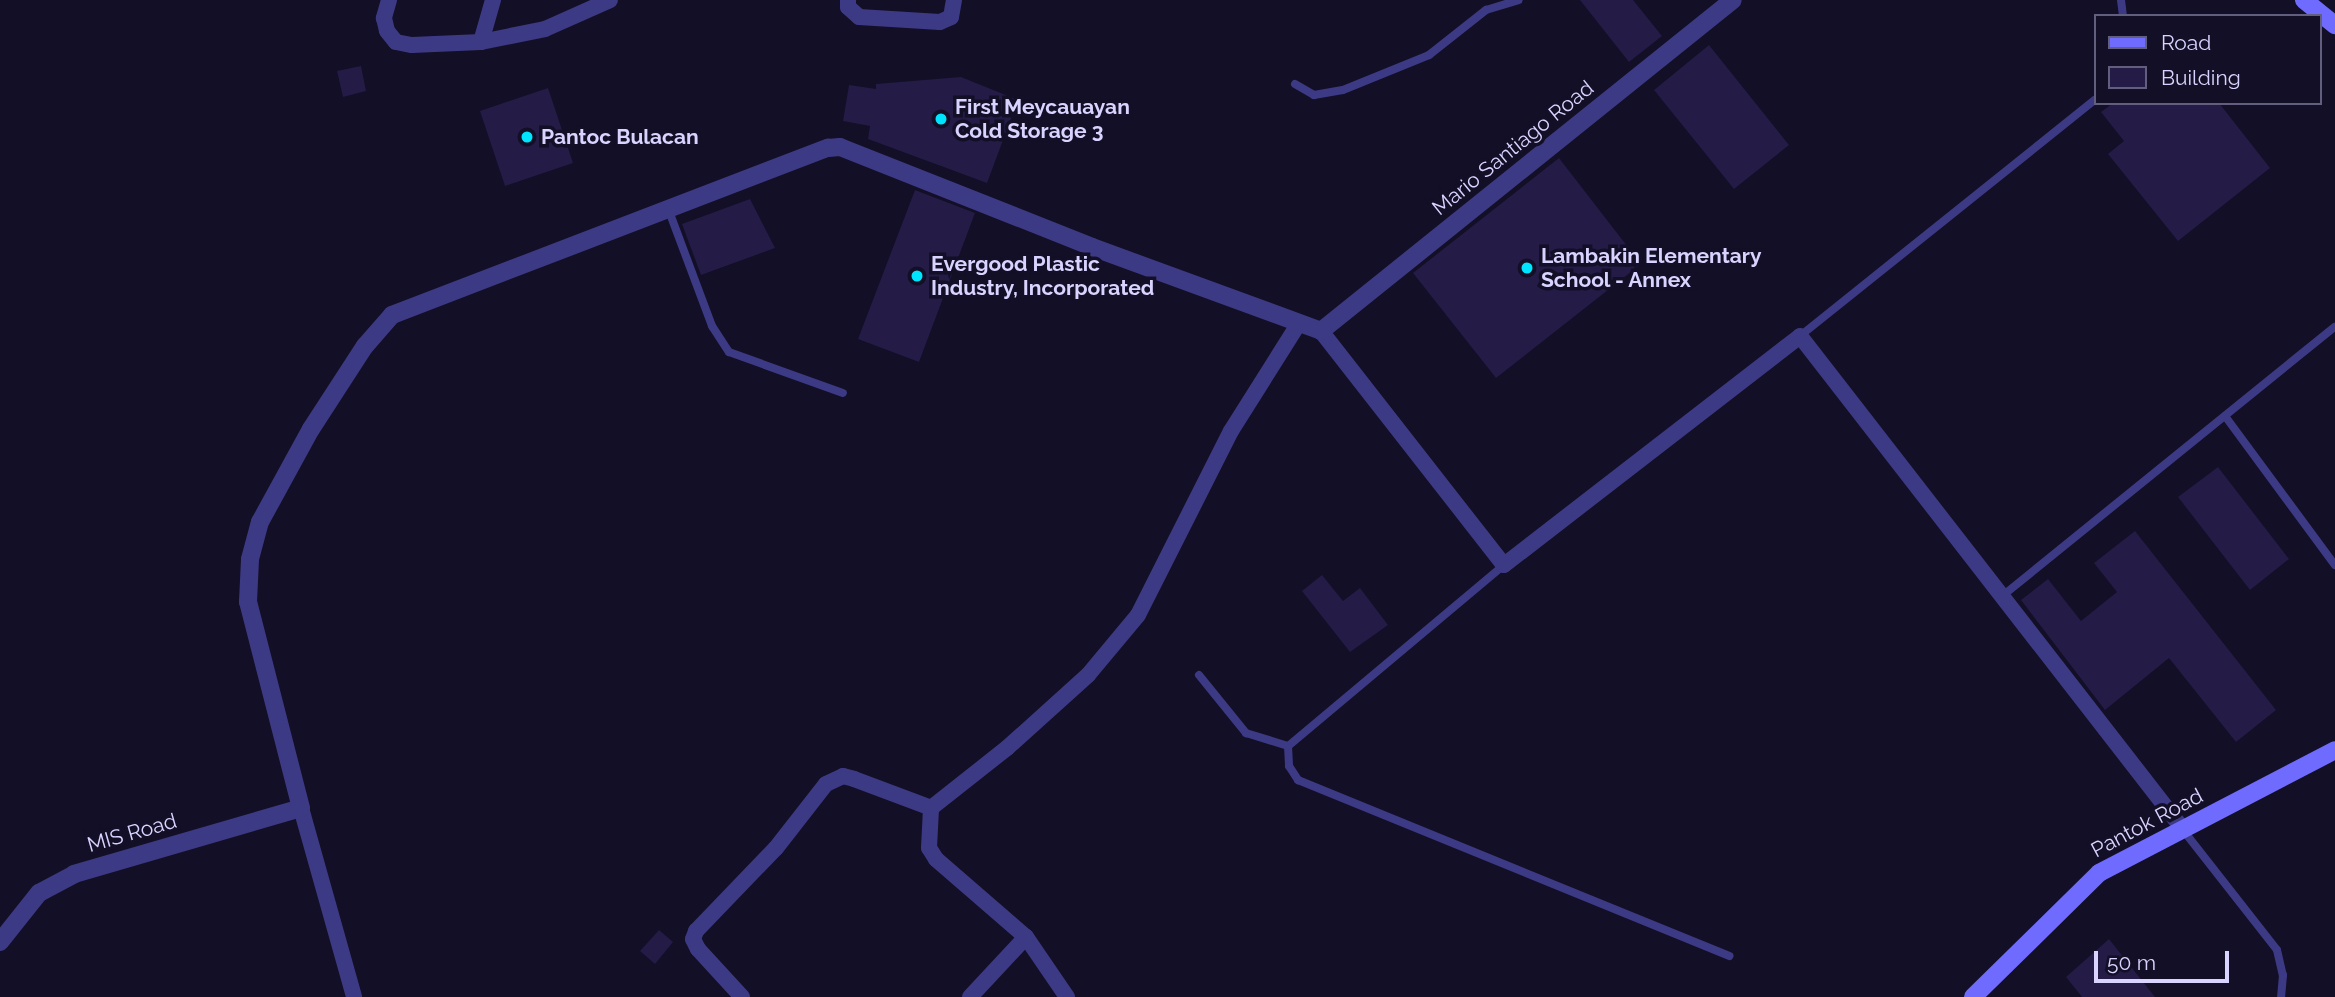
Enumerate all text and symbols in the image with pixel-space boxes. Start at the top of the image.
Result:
legend [2094,14,2321,105]
text: Road [2161,30,2211,55]
text: Building [2161,65,2241,90]
street label: Mario Santiago Road [1427,75,1599,221]
place label: First Meycauayan Cold Storage 3 [955,94,1130,144]
marker: First Meycauayan Cold Storage 3 [933,111,949,127]
place label: Pantoc Bulacan [541,124,699,150]
marker: Pantoc Bulacan [519,129,535,145]
place label: Lambakin Elementary School - Annex [1541,243,1761,293]
place label: Evergood Plastic Industry, Incorporated [931,251,1154,301]
marker: Lambakin Elementary School - Annex [1519,260,1535,276]
marker: Evergood Plastic Industry, Incorporated [909,268,925,284]
street label: Pantok Road [2087,783,2207,863]
street label: MIS Road [84,808,180,858]
scale bar [2097,937,2232,981]
text: 50 m [2107,950,2156,975]

